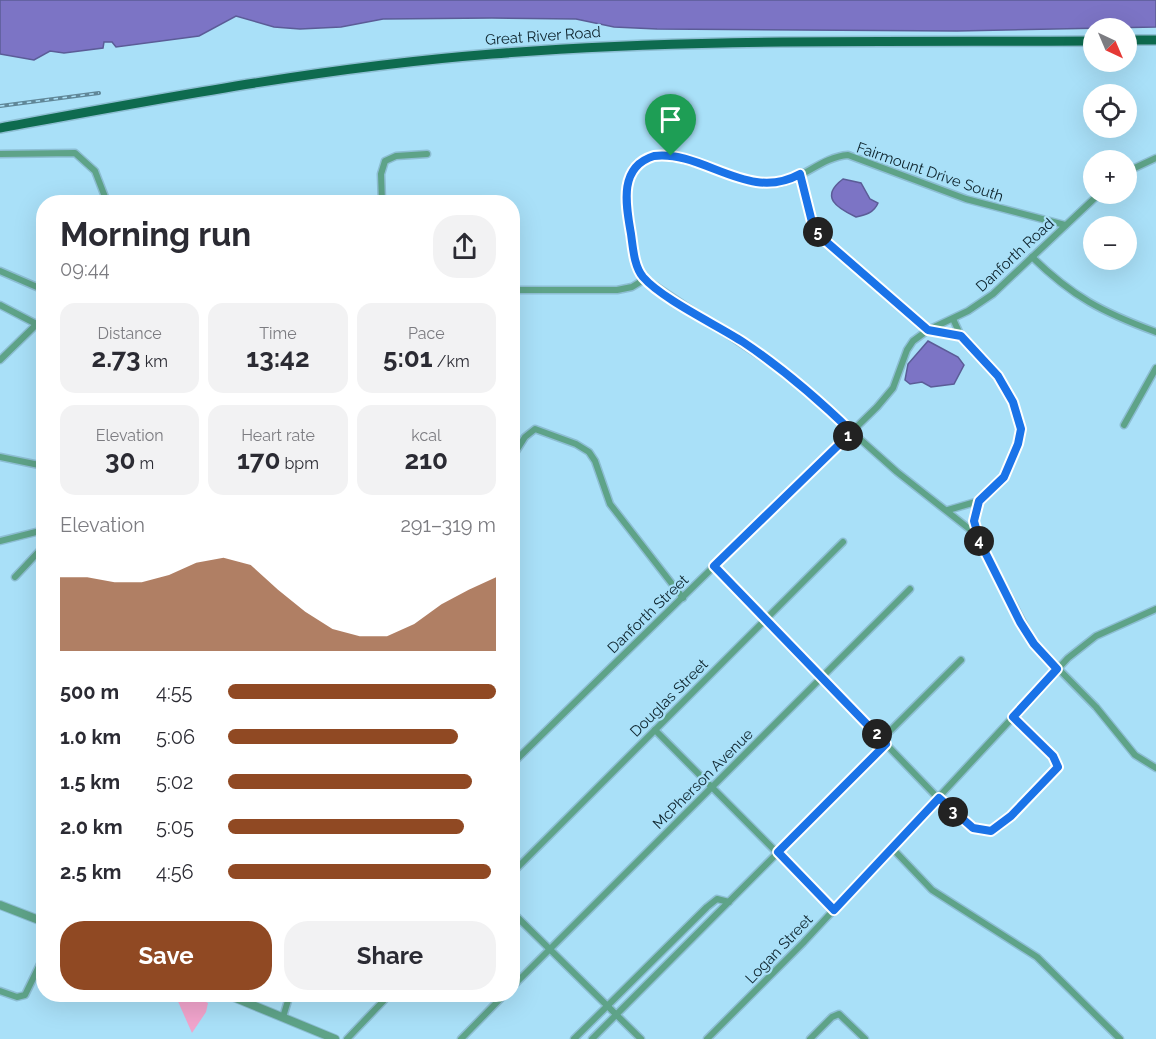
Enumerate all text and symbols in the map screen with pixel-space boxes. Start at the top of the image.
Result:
north arrow [1083,18,1137,72]
map controls [1083,18,1137,270]
street label: Great River Road [485,23,601,49]
button: locate [1083,84,1137,138]
pin [645,94,696,156]
icon: arrive [654,103,687,136]
street label: Fairmount Drive South [854,138,1006,206]
button: + [1083,150,1137,204]
street label: Danforth Road [972,214,1058,296]
text: Morning run [60,215,251,254]
button: share [433,215,496,278]
button: − [1083,216,1137,270]
pin: 5 [803,217,833,247]
text: 5 [814,222,822,241]
text: 09:44 [60,257,110,281]
text: Distance [98,324,162,343]
text: Time [259,324,297,343]
text: Pace [408,324,445,343]
text: 2.73 [91,343,141,373]
text: 13:42 [246,343,310,373]
text: 5:01 [383,343,433,373]
text: km [141,352,168,371]
text: /km [433,352,470,371]
pin: 1 [833,421,863,451]
text: Elevation [96,426,164,445]
text: Heart rate [241,426,315,445]
text: kcal [411,426,441,445]
text: 1 [844,426,852,445]
text: 30 [105,445,136,475]
text: 170 [237,445,280,475]
text: 210 [405,445,448,475]
text: m [136,454,154,473]
text: bpm [280,454,319,473]
text: Elevation [60,513,145,537]
text: 291–319 m [400,513,496,537]
pin: 4 [964,526,994,556]
text: 4 [974,531,984,550]
street label: Danforth Street [604,571,692,657]
street label: Douglas Street [626,655,712,741]
text: 500 m [60,680,119,704]
text: 4:55 [156,680,192,704]
pin: 2 [862,719,892,749]
text: 2 [872,724,882,743]
text: 1.0 km [60,725,121,749]
text: 5:06 [156,725,195,749]
street label: McPherson Avenue [649,725,757,833]
text: 1.5 km [60,770,120,794]
text: 5:02 [156,770,193,794]
pin: 3 [938,797,968,827]
text: 3 [949,802,957,821]
text: 2.0 km [60,815,123,839]
text: 5:05 [156,815,194,839]
text: 2.5 km [60,860,121,884]
text: 4:56 [156,860,194,884]
street label: Logan Street [742,911,816,987]
button: Save [60,921,272,990]
button: Share [284,921,496,990]

